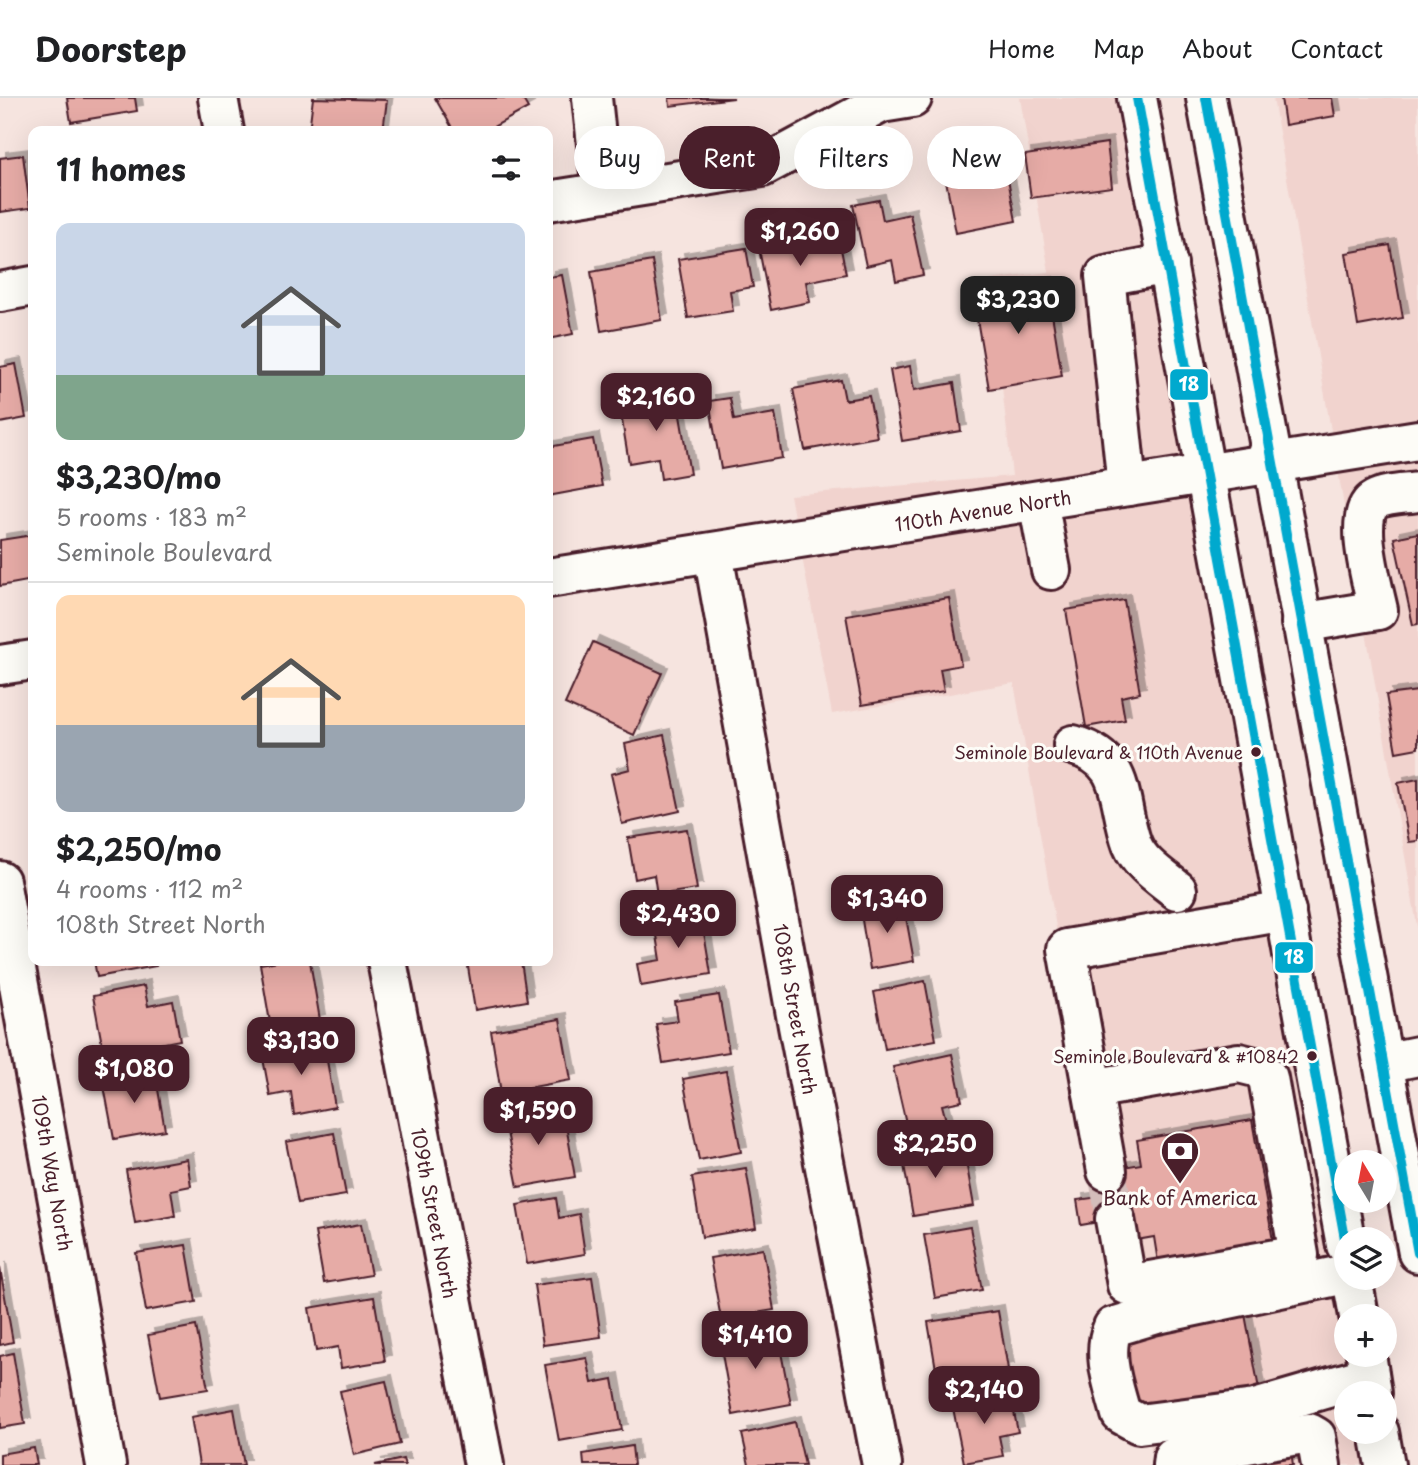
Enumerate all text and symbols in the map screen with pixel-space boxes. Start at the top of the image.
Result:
text: Doorstep [35,23,187,73]
text: Home [988,30,1055,66]
text: Map [1093,30,1144,66]
text: About [1182,30,1252,66]
text: Contact [1290,30,1383,66]
chip: Buy [574,126,665,189]
chip: Rent [679,126,780,189]
chip: Filters [794,126,913,189]
chip: New [927,126,1025,189]
text: 11 homes [56,146,186,191]
icon: filters [487,149,525,187]
pin: $1,260 [743,208,857,268]
text: $1,260 [760,213,840,248]
icon: home [228,268,354,394]
pin: $3,230 [961,276,1075,336]
text: $3,230 [976,281,1060,316]
line badge: 18 [1169,368,1209,401]
text: 18 [1179,369,1200,397]
pin: $2,160 [599,374,713,433]
text: $2,160 [617,378,695,413]
text: $3,230/mo [56,454,221,499]
street label: 110th Avenue North [893,482,1073,538]
text: 5 rooms · 183 m² [56,499,247,534]
text: Seminole Boulevard [56,534,272,569]
icon: home [228,640,354,766]
place label: Seminole Boulevard & 110th Avenue [954,739,1243,765]
marker: Seminole Boulevard & 110th Avenue [1249,745,1263,759]
text: $2,250/mo [56,826,221,871]
text: 4 rooms · 112 m² [56,871,243,906]
pin: $1,340 [830,876,944,935]
text: $1,340 [847,880,927,915]
pin: $2,430 [621,890,735,950]
text: $2,430 [636,895,720,930]
text: 108th Street North [56,906,266,941]
street label: 108th Street North [767,921,825,1097]
line badge: 18 [1274,941,1314,974]
text: 18 [1284,942,1305,970]
pin: $3,130 [244,1018,358,1077]
text: $3,130 [263,1022,339,1057]
place label: Seminole Boulevard & #10842 [1053,1043,1299,1069]
pin: $1,080 [77,1046,191,1105]
marker: Seminole Boulevard & #10842 [1305,1049,1319,1063]
text: $1,080 [94,1050,174,1085]
pin: $1,590 [481,1088,595,1147]
text: $1,590 [500,1092,576,1127]
street label: 109th Way North [26,1093,80,1253]
pin: $2,250 [878,1121,992,1180]
street label: 109th Street North [405,1125,465,1301]
text: $2,250 [893,1125,977,1160]
bank icon: Bank of America [1159,1130,1201,1185]
north arrow [1334,1150,1396,1213]
map controls [1334,1150,1397,1444]
place label: Bank of America [1103,1183,1257,1211]
button: layers [1334,1227,1397,1290]
button: + [1334,1304,1397,1367]
pin: $1,410 [698,1312,812,1371]
text: $1,410 [718,1316,792,1351]
pin: $2,140 [927,1366,1041,1426]
text: $2,140 [945,1371,1023,1406]
button: − [1334,1381,1397,1444]

